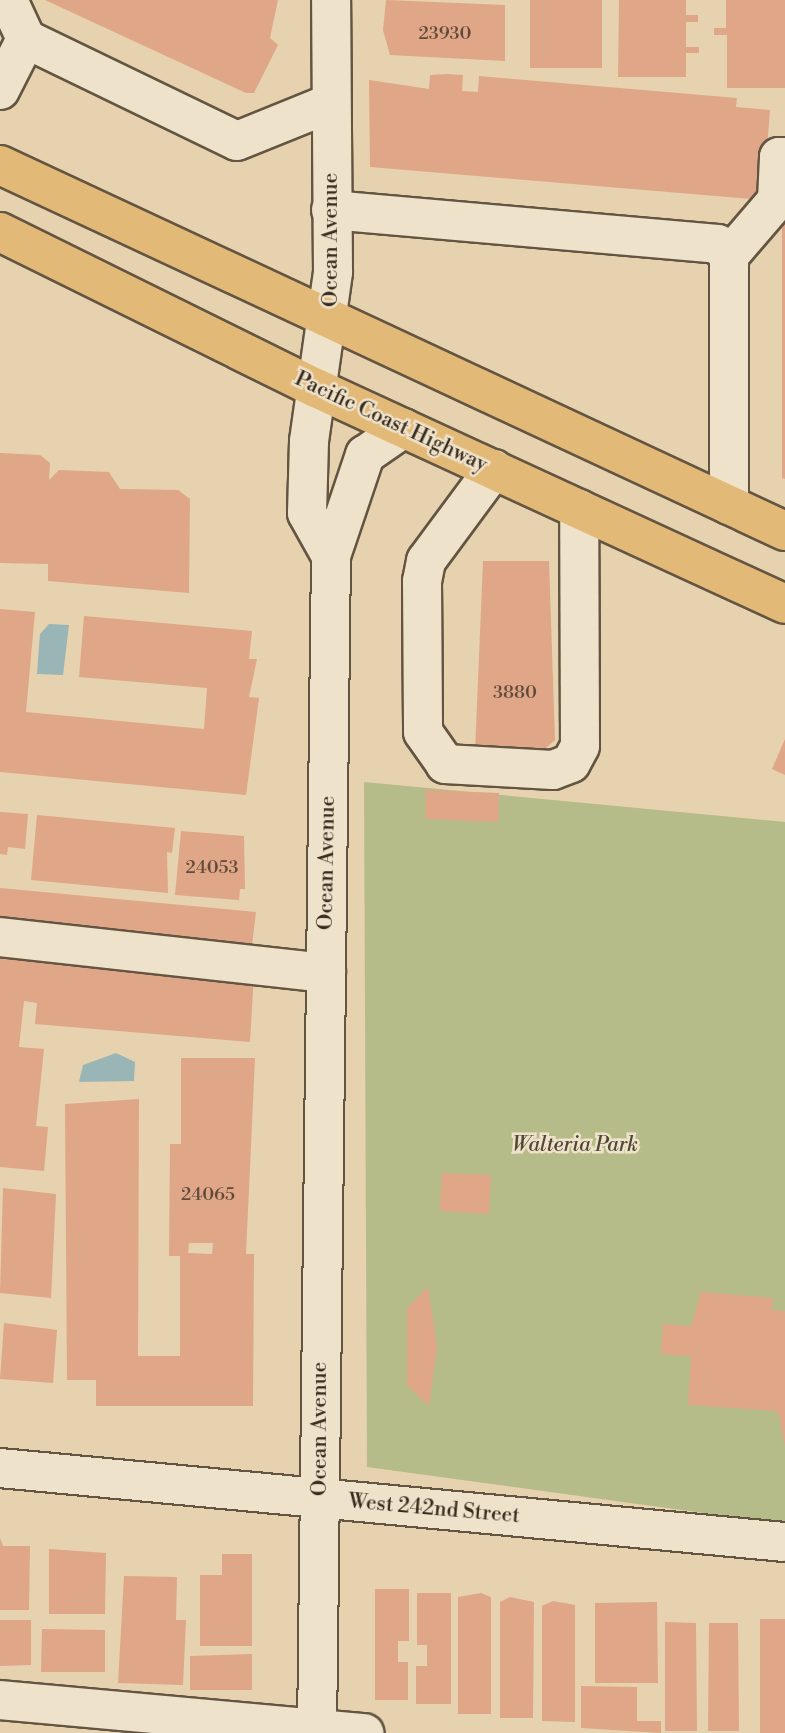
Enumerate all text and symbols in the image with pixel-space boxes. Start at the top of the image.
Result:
house number: 23930 [419,23,471,45]
street label: Ocean Avenue [318,173,344,307]
street label: Pacific Coast Highway [291,366,491,478]
house number: 3880 [493,682,537,704]
street label: Ocean Avenue [313,796,341,930]
house number: 24053 [186,857,238,879]
park label: Walteria Park [512,1132,638,1158]
house number: 24065 [181,1184,235,1206]
street label: Ocean Avenue [307,1362,333,1496]
street label: West 242nd Street [347,1489,521,1529]

